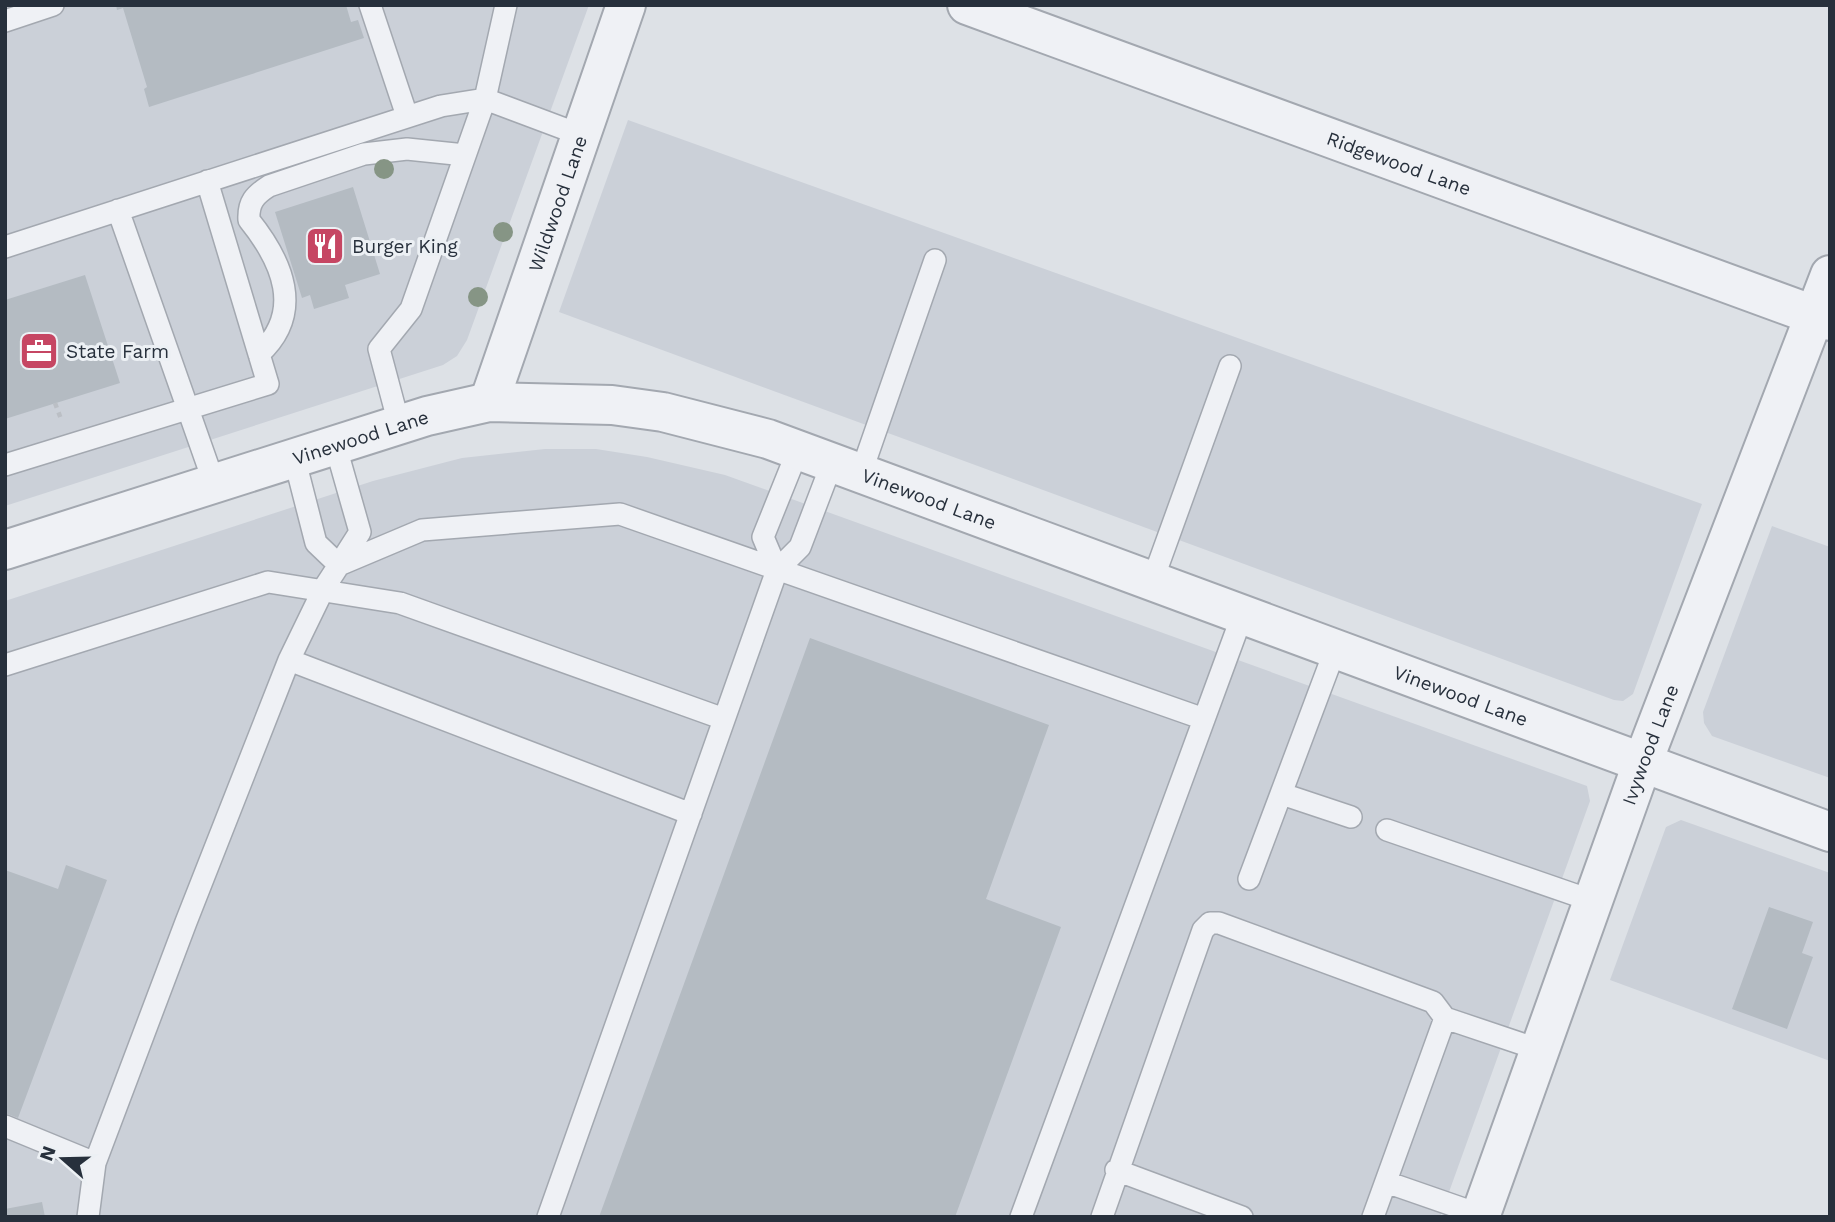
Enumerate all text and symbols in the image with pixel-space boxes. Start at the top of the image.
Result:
street label: Ridgewood Lane [1324,126,1474,200]
street label: Wildwood Lane [523,132,592,275]
restaurant icon: Burger King [304,225,346,267]
place label: Burger King [352,235,459,258]
office icon: State Farm [18,330,60,372]
place label: State Farm [66,340,169,363]
street label: Vinewood Lane [290,405,431,469]
street label: Vinewood Lane [859,463,999,534]
street label: Vinewood Lane [1390,660,1531,731]
street label: Ivywood Lane [1617,681,1683,808]
north arrow [28,1124,98,1194]
text: N [34,1143,61,1164]

